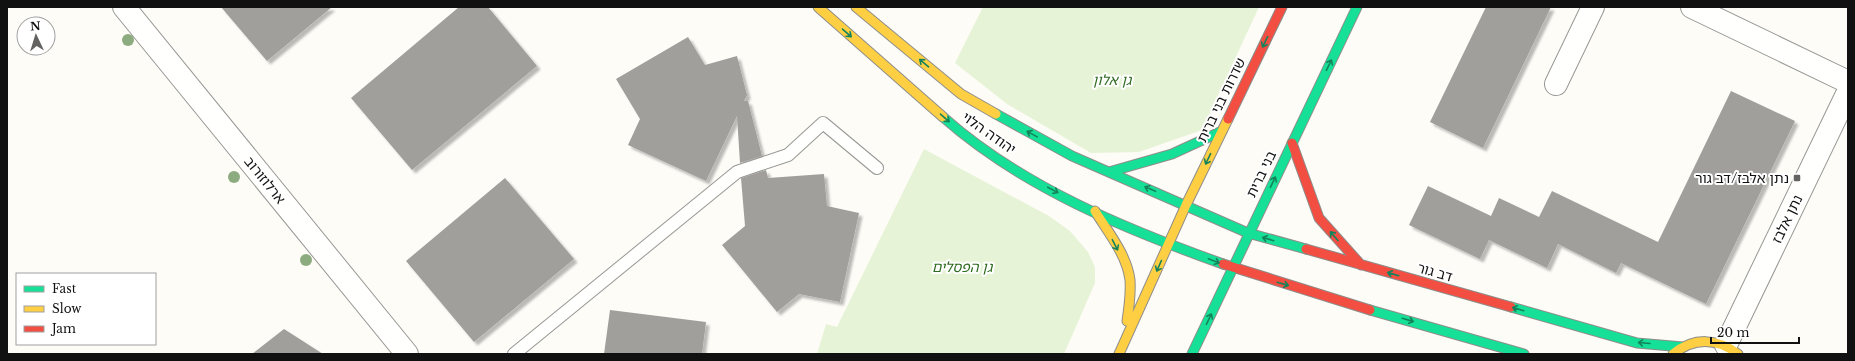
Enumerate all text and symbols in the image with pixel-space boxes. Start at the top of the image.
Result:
north arrow [16,16,56,56]
text: N [30,19,42,33]
one-way arrow [842,28,852,37]
one-way arrow [1261,36,1268,48]
street label: שדרות בני ברית [1193,55,1249,145]
one-way arrow [918,59,929,68]
one-way arrow [1326,60,1333,72]
park label: גן אלון [1093,71,1133,89]
street label: יהודה הלוי [959,108,1019,158]
one-way arrow [940,114,950,123]
one-way arrow [1027,129,1039,137]
street label: בני ברית [1242,148,1280,200]
street label: ארלוזורוב [240,153,290,207]
one-way arrow [1204,153,1211,165]
place label: נתן אלבז/דב גור [1695,169,1789,187]
marker: נתן אלבז/דב גור [1792,173,1802,183]
one-way arrow [1270,177,1277,189]
one-way arrow [1144,185,1156,193]
one-way arrow [1047,186,1059,194]
street label: נתן אלבז [1768,192,1806,246]
one-way arrow [1330,231,1339,241]
one-way arrow [1262,235,1275,242]
one-way arrow [1112,239,1119,251]
park label: גן הפסלים [932,258,994,276]
one-way arrow [1207,258,1219,266]
street label: דב גור [1415,258,1455,286]
one-way arrow [1154,260,1162,272]
one-way arrow [1387,270,1400,277]
legend [16,273,156,345]
text: Fast [52,281,77,296]
one-way arrow [1277,281,1290,288]
text: Slow [52,301,82,316]
one-way arrow [1512,305,1525,313]
one-way arrow [1205,313,1213,325]
one-way arrow [1401,317,1414,324]
scale bar [1711,319,1799,345]
text: Jam [50,321,76,336]
text: 20 m [1717,325,1749,340]
one-way arrow [1638,340,1651,347]

